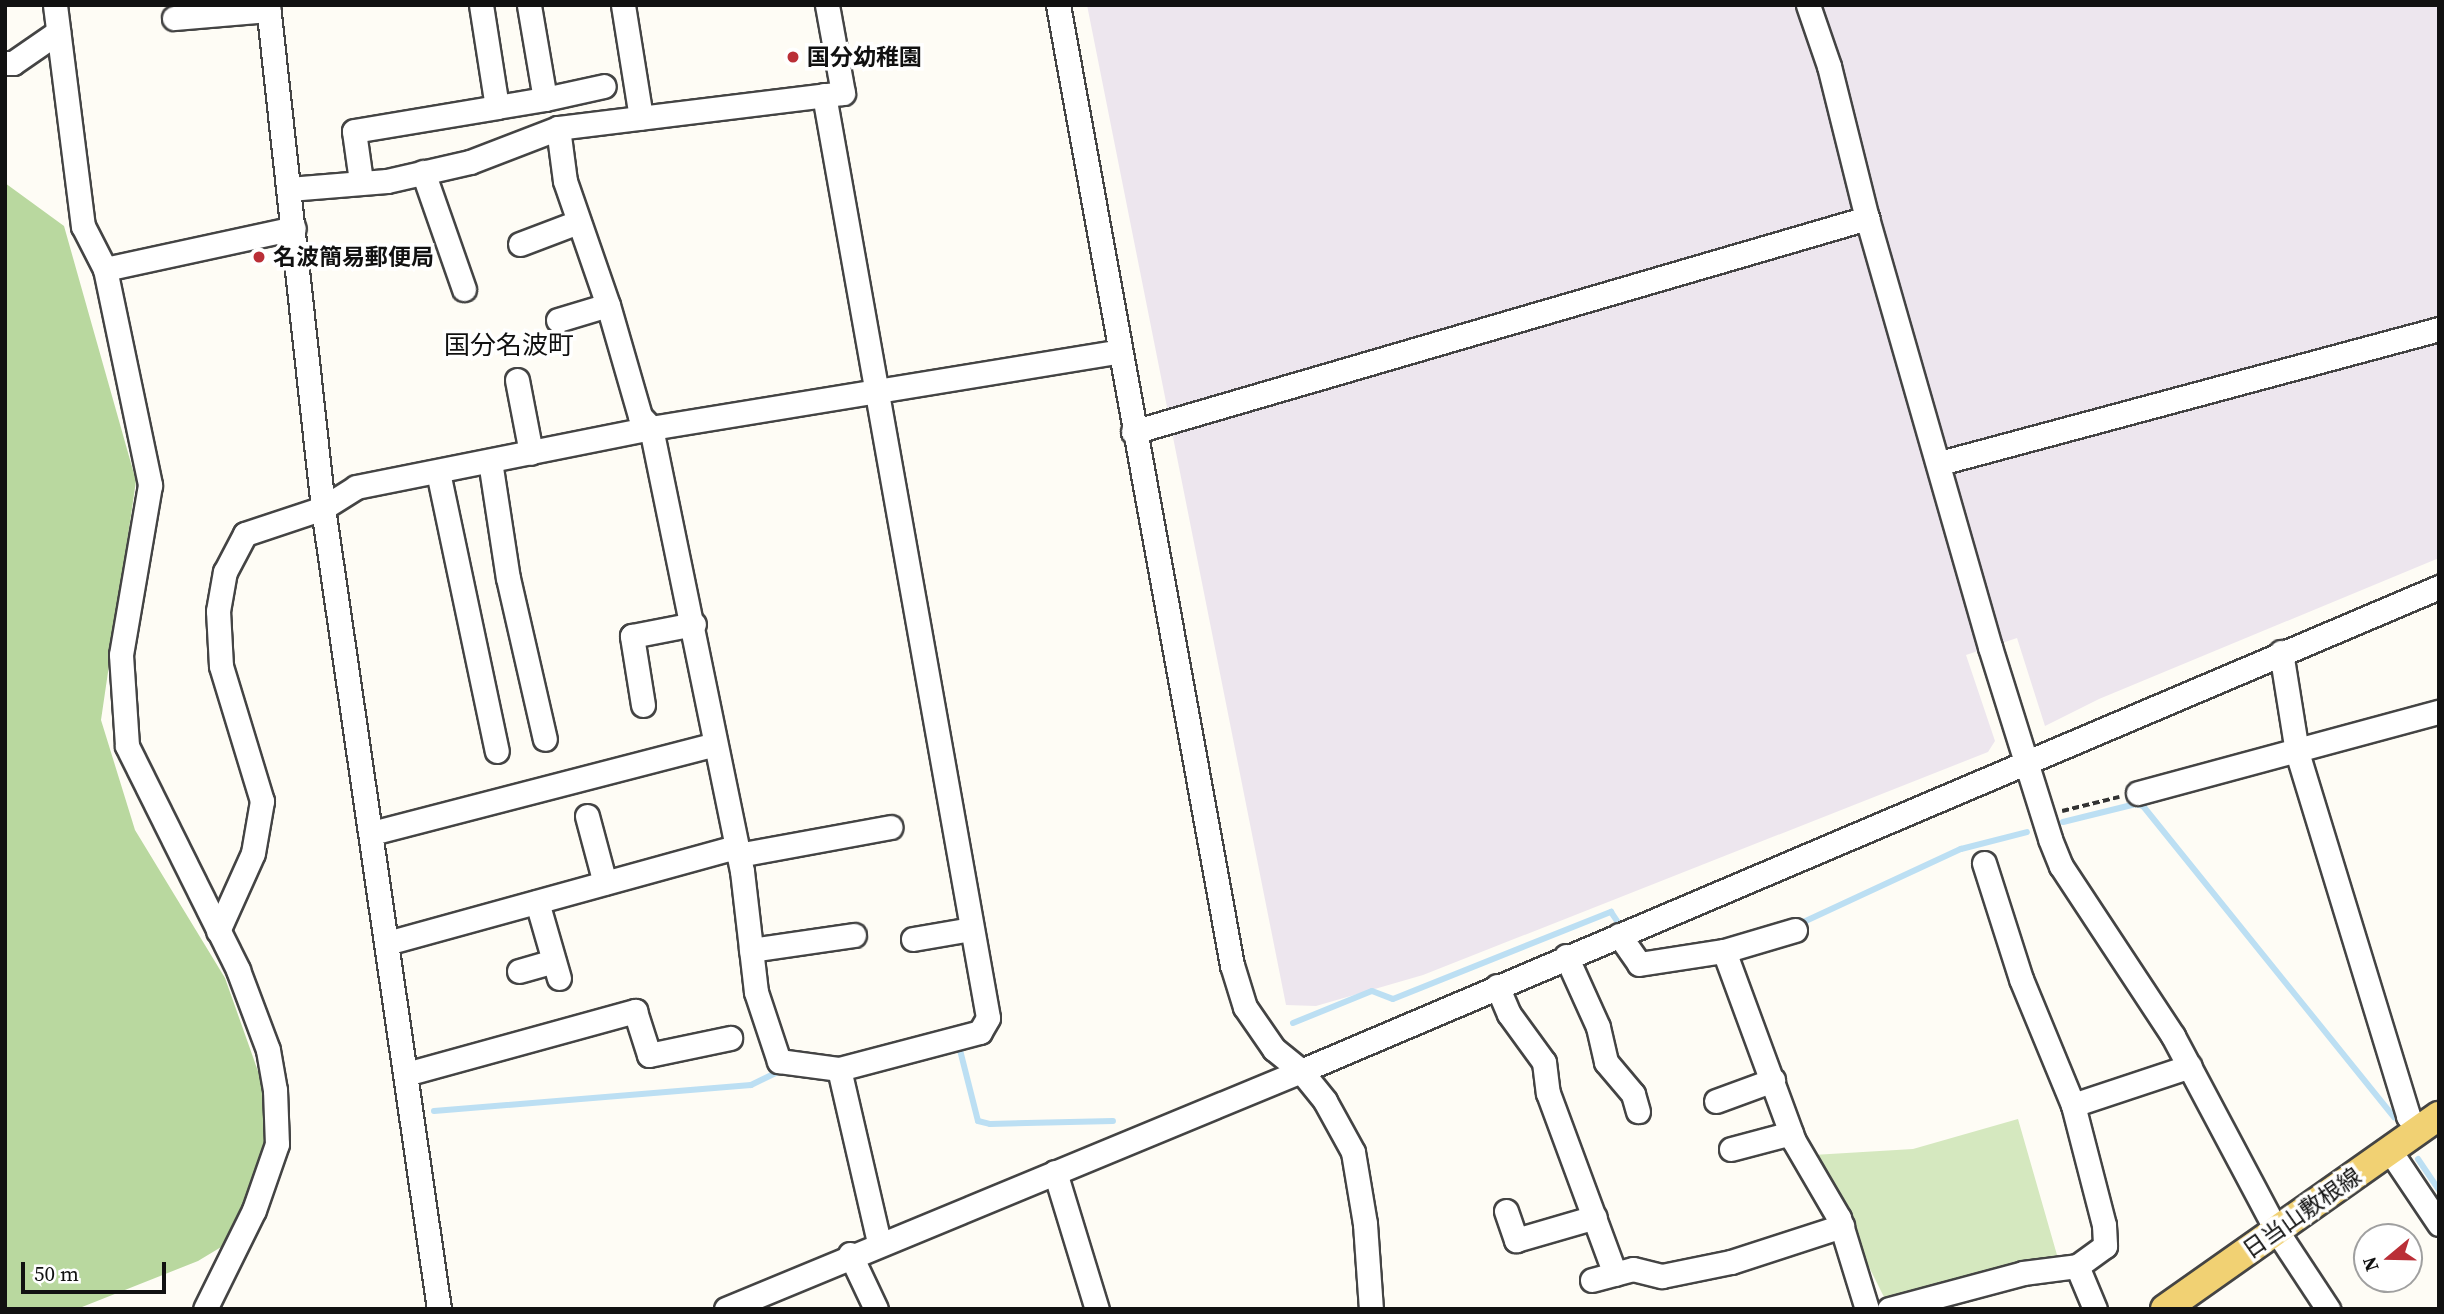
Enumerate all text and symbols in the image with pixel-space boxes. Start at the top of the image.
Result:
place label: 国分幼稚園 [807,43,922,71]
marker: 国分幼稚園 [785,49,801,65]
place label: 名波簡易郵便局 [273,243,434,271]
marker: 名波簡易郵便局 [251,249,267,265]
district label: 国分名波町 [444,330,574,362]
street label: 日当山敷根線 [2238,1162,2366,1264]
north arrow [2353,1223,2423,1293]
scale bar [24,1248,170,1292]
text: N [2355,1253,2385,1275]
text: 50 m [34,1259,79,1288]

